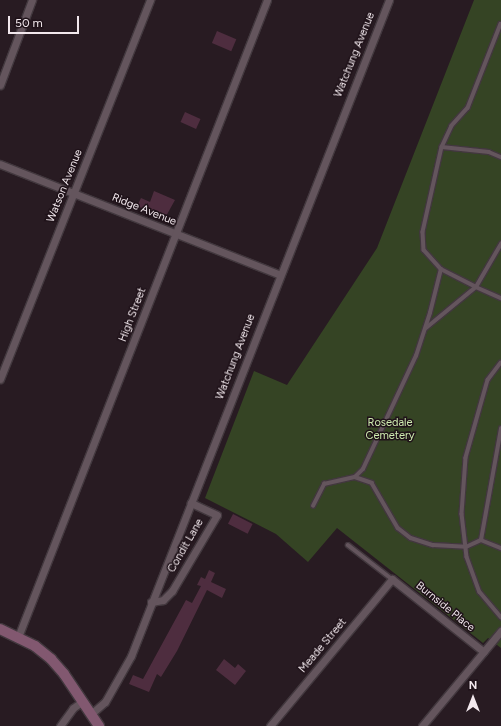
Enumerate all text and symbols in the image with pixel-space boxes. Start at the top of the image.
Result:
scale bar [10,8,81,34]
street label: Watchung Avenue [332,11,378,99]
text: 50 m [15,16,43,30]
street label: Watson Avenue [44,148,86,224]
street label: Ridge Avenue [110,191,178,229]
street label: High Street [117,286,149,344]
street label: Watchung Avenue [214,312,258,402]
park label: Rosedale Cemetery [366,417,414,443]
street label: Condit Lane [165,517,207,575]
street label: Burnside Place [413,579,477,635]
street label: Meade Street [296,616,350,676]
north arrow [453,678,493,718]
text: N [469,679,477,692]

